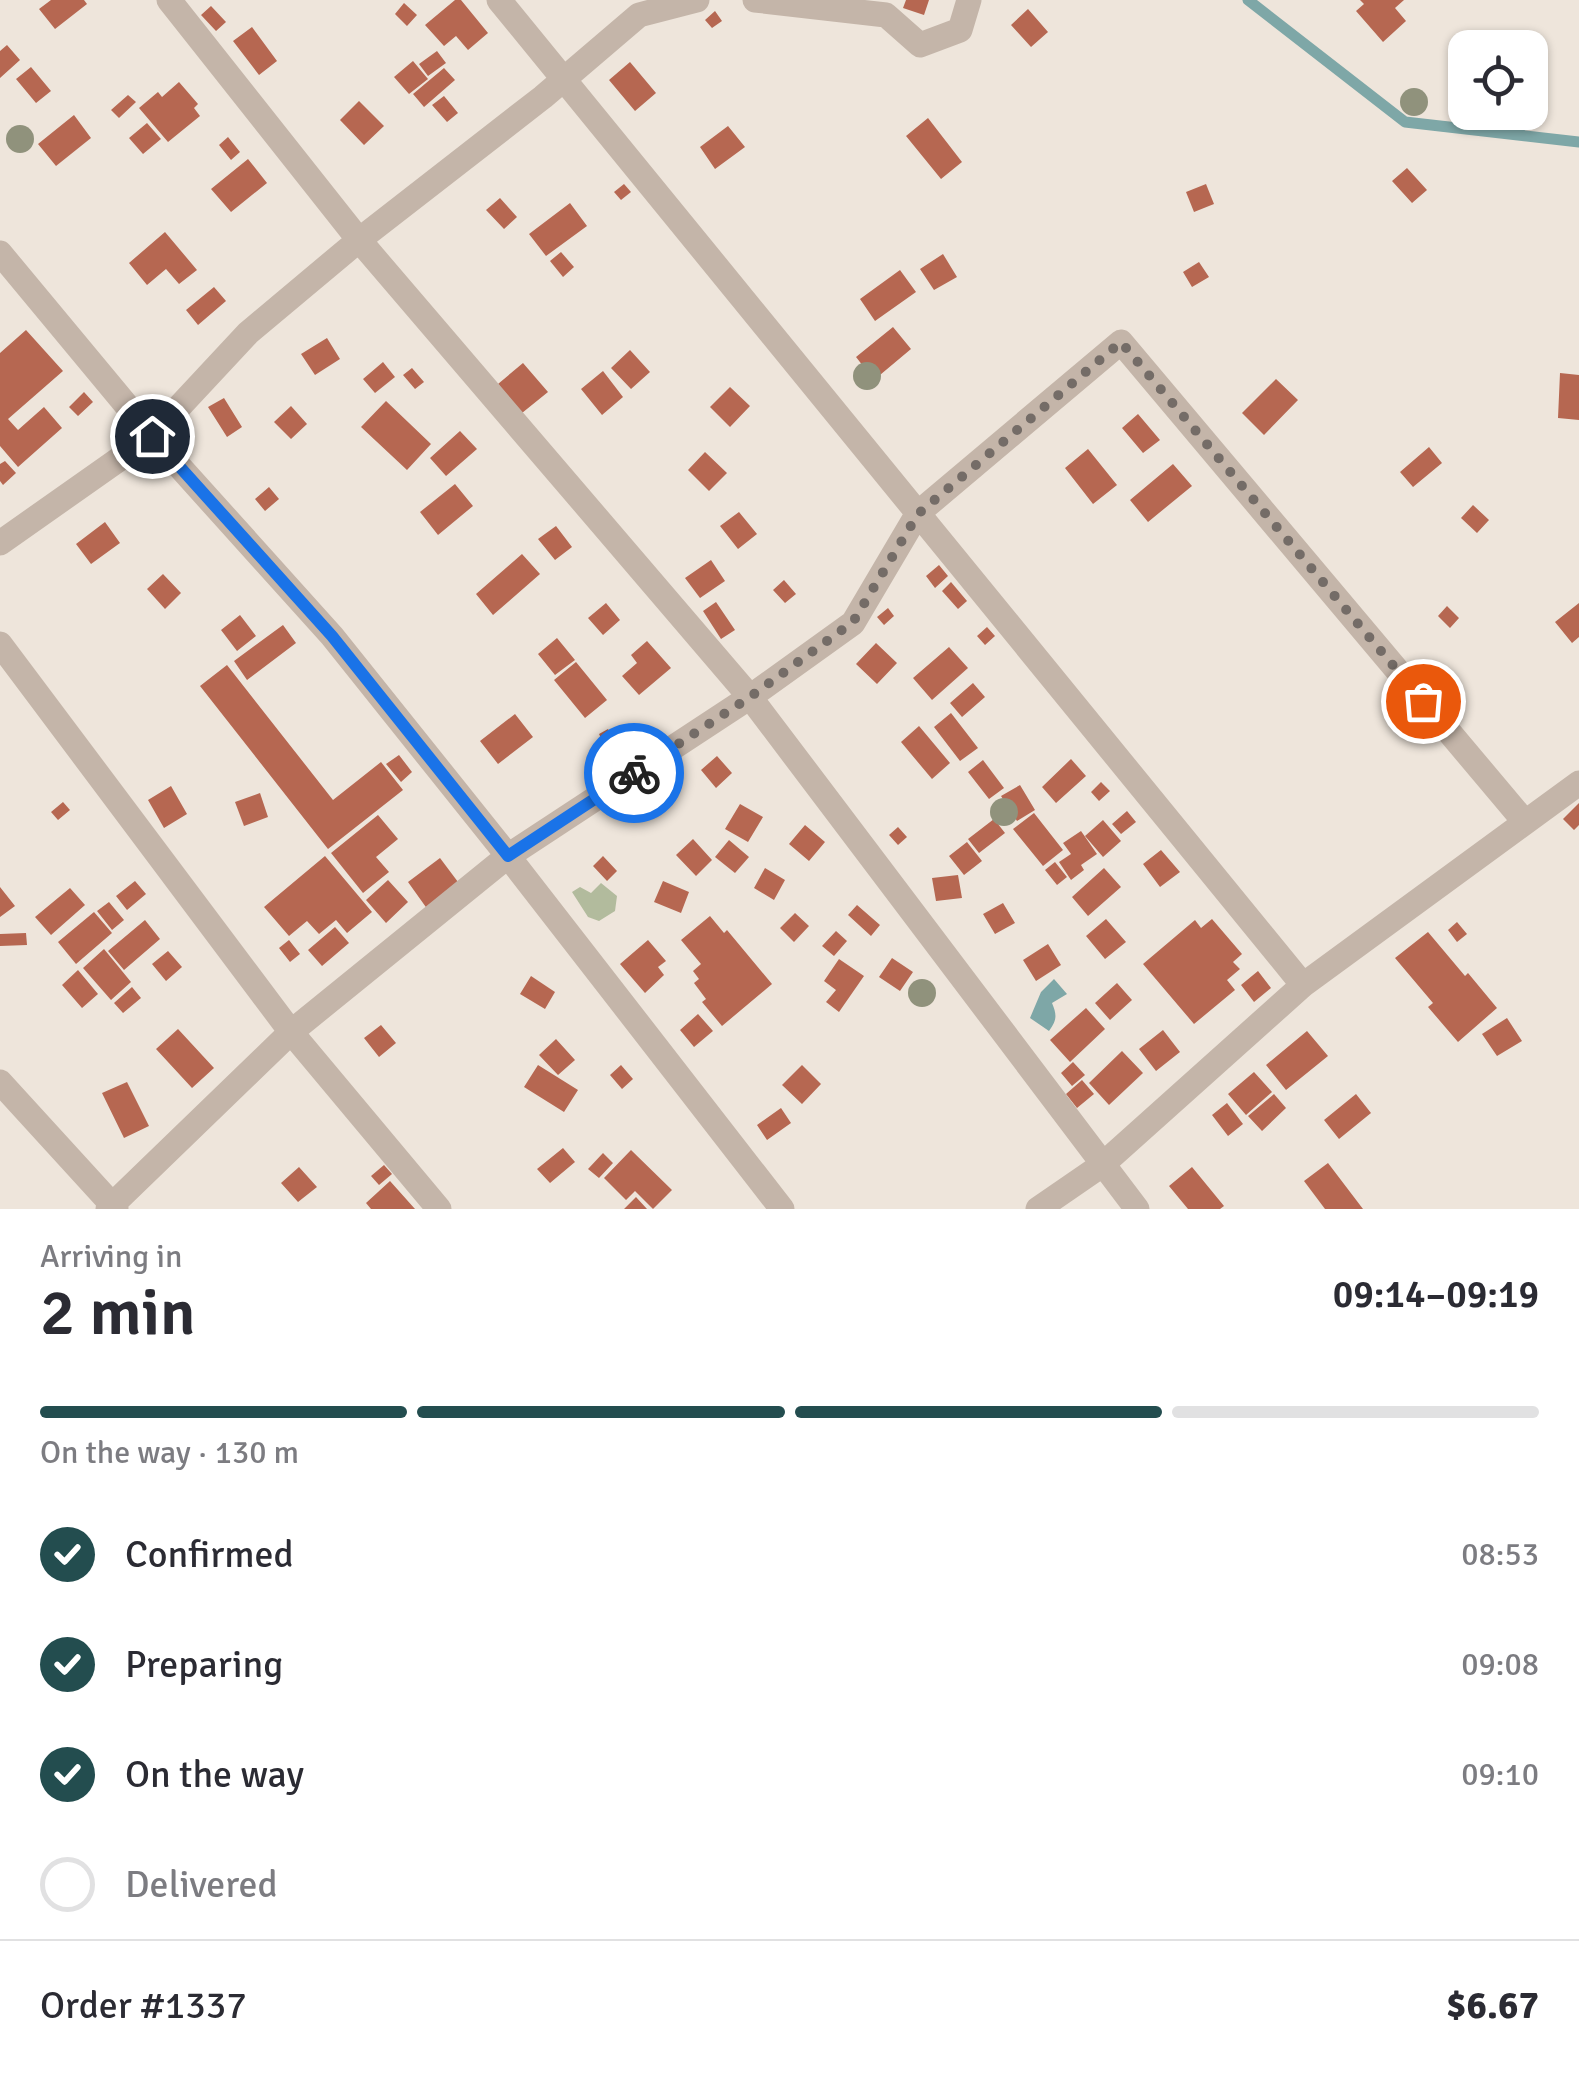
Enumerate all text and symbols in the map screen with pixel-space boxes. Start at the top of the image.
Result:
map controls [1448,30,1548,130]
button: locate [1448,30,1548,130]
pin [110,394,195,479]
icon: home [125,409,180,464]
pin [1381,659,1466,744]
icon: bag [1396,674,1451,729]
courier [584,723,684,823]
icon: bike [607,746,662,801]
text: Arriving in [40,1237,182,1276]
text: 09:14–09:19 [1333,1271,1539,1318]
text: 2 min [40,1273,196,1353]
text: On the way · 130 m [40,1433,299,1472]
icon: check [40,1527,95,1582]
text: Confirmed [125,1531,294,1578]
text: 08:53 [1461,1535,1539,1574]
icon: check [40,1637,95,1692]
text: Preparing [125,1641,283,1688]
text: 09:08 [1461,1645,1539,1684]
icon: check [40,1747,95,1802]
text: On the way [125,1751,304,1798]
text: 09:10 [1461,1755,1539,1794]
text: Delivered [125,1861,278,1908]
text: Order #1337 [40,1982,247,2029]
text: $6.67 [1446,1982,1539,2029]

